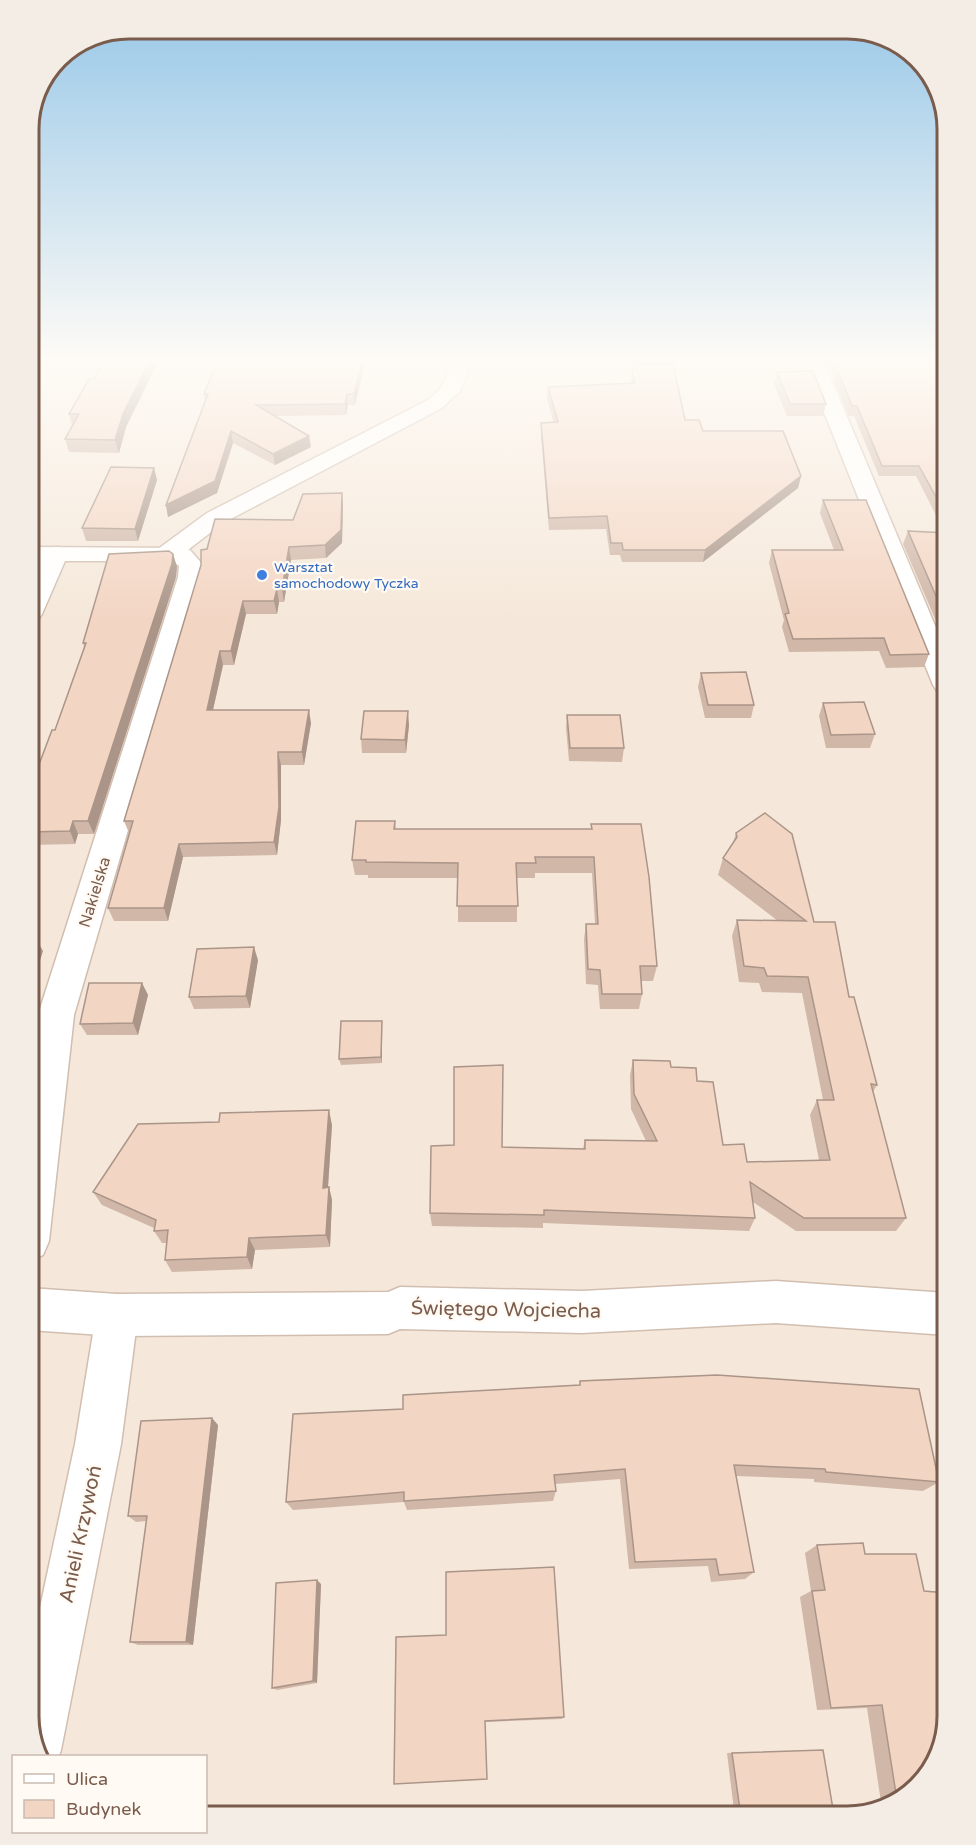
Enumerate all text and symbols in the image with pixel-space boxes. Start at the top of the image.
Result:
place label: Warsztat samochodowy Tyczka [274,559,419,592]
marker: Warsztat samochodowy Tyczka [255,568,269,582]
street label: Nakielska [75,855,115,930]
street label: Świętego Wojciecha [411,1295,601,1324]
street label: Anieli Krzywoń [55,1463,107,1605]
legend [12,1755,207,1833]
text: Ulica [66,1768,108,1790]
text: Budynek [66,1798,141,1820]

